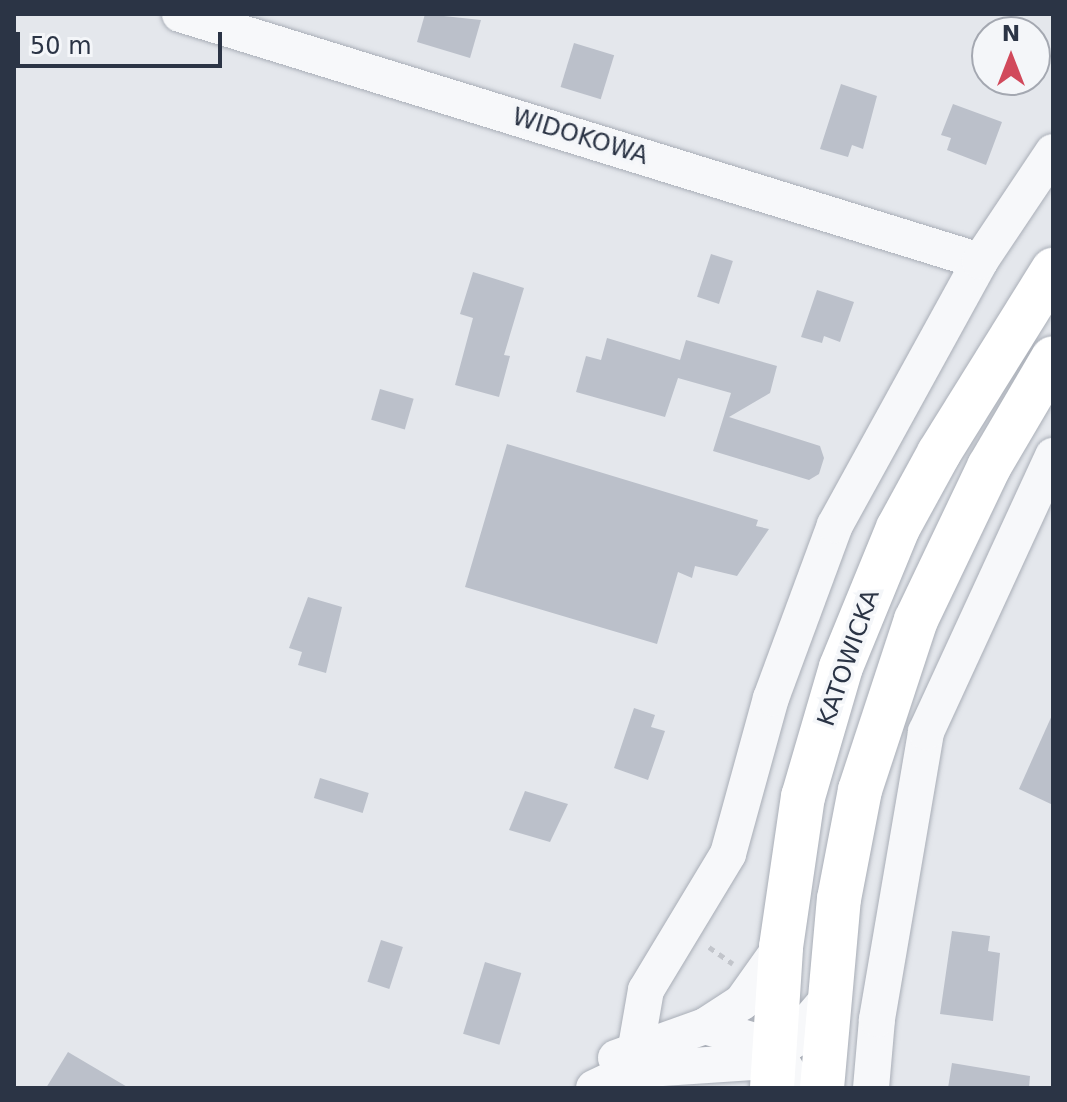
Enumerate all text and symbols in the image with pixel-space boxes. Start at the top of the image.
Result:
scale bar [20,16,226,66]
north arrow [971,16,1051,96]
text: N [1002,21,1020,46]
text: 50 m [30,32,92,60]
street label: WIDOKOWA [509,103,651,171]
street label: KATOWICKA [812,586,886,730]

